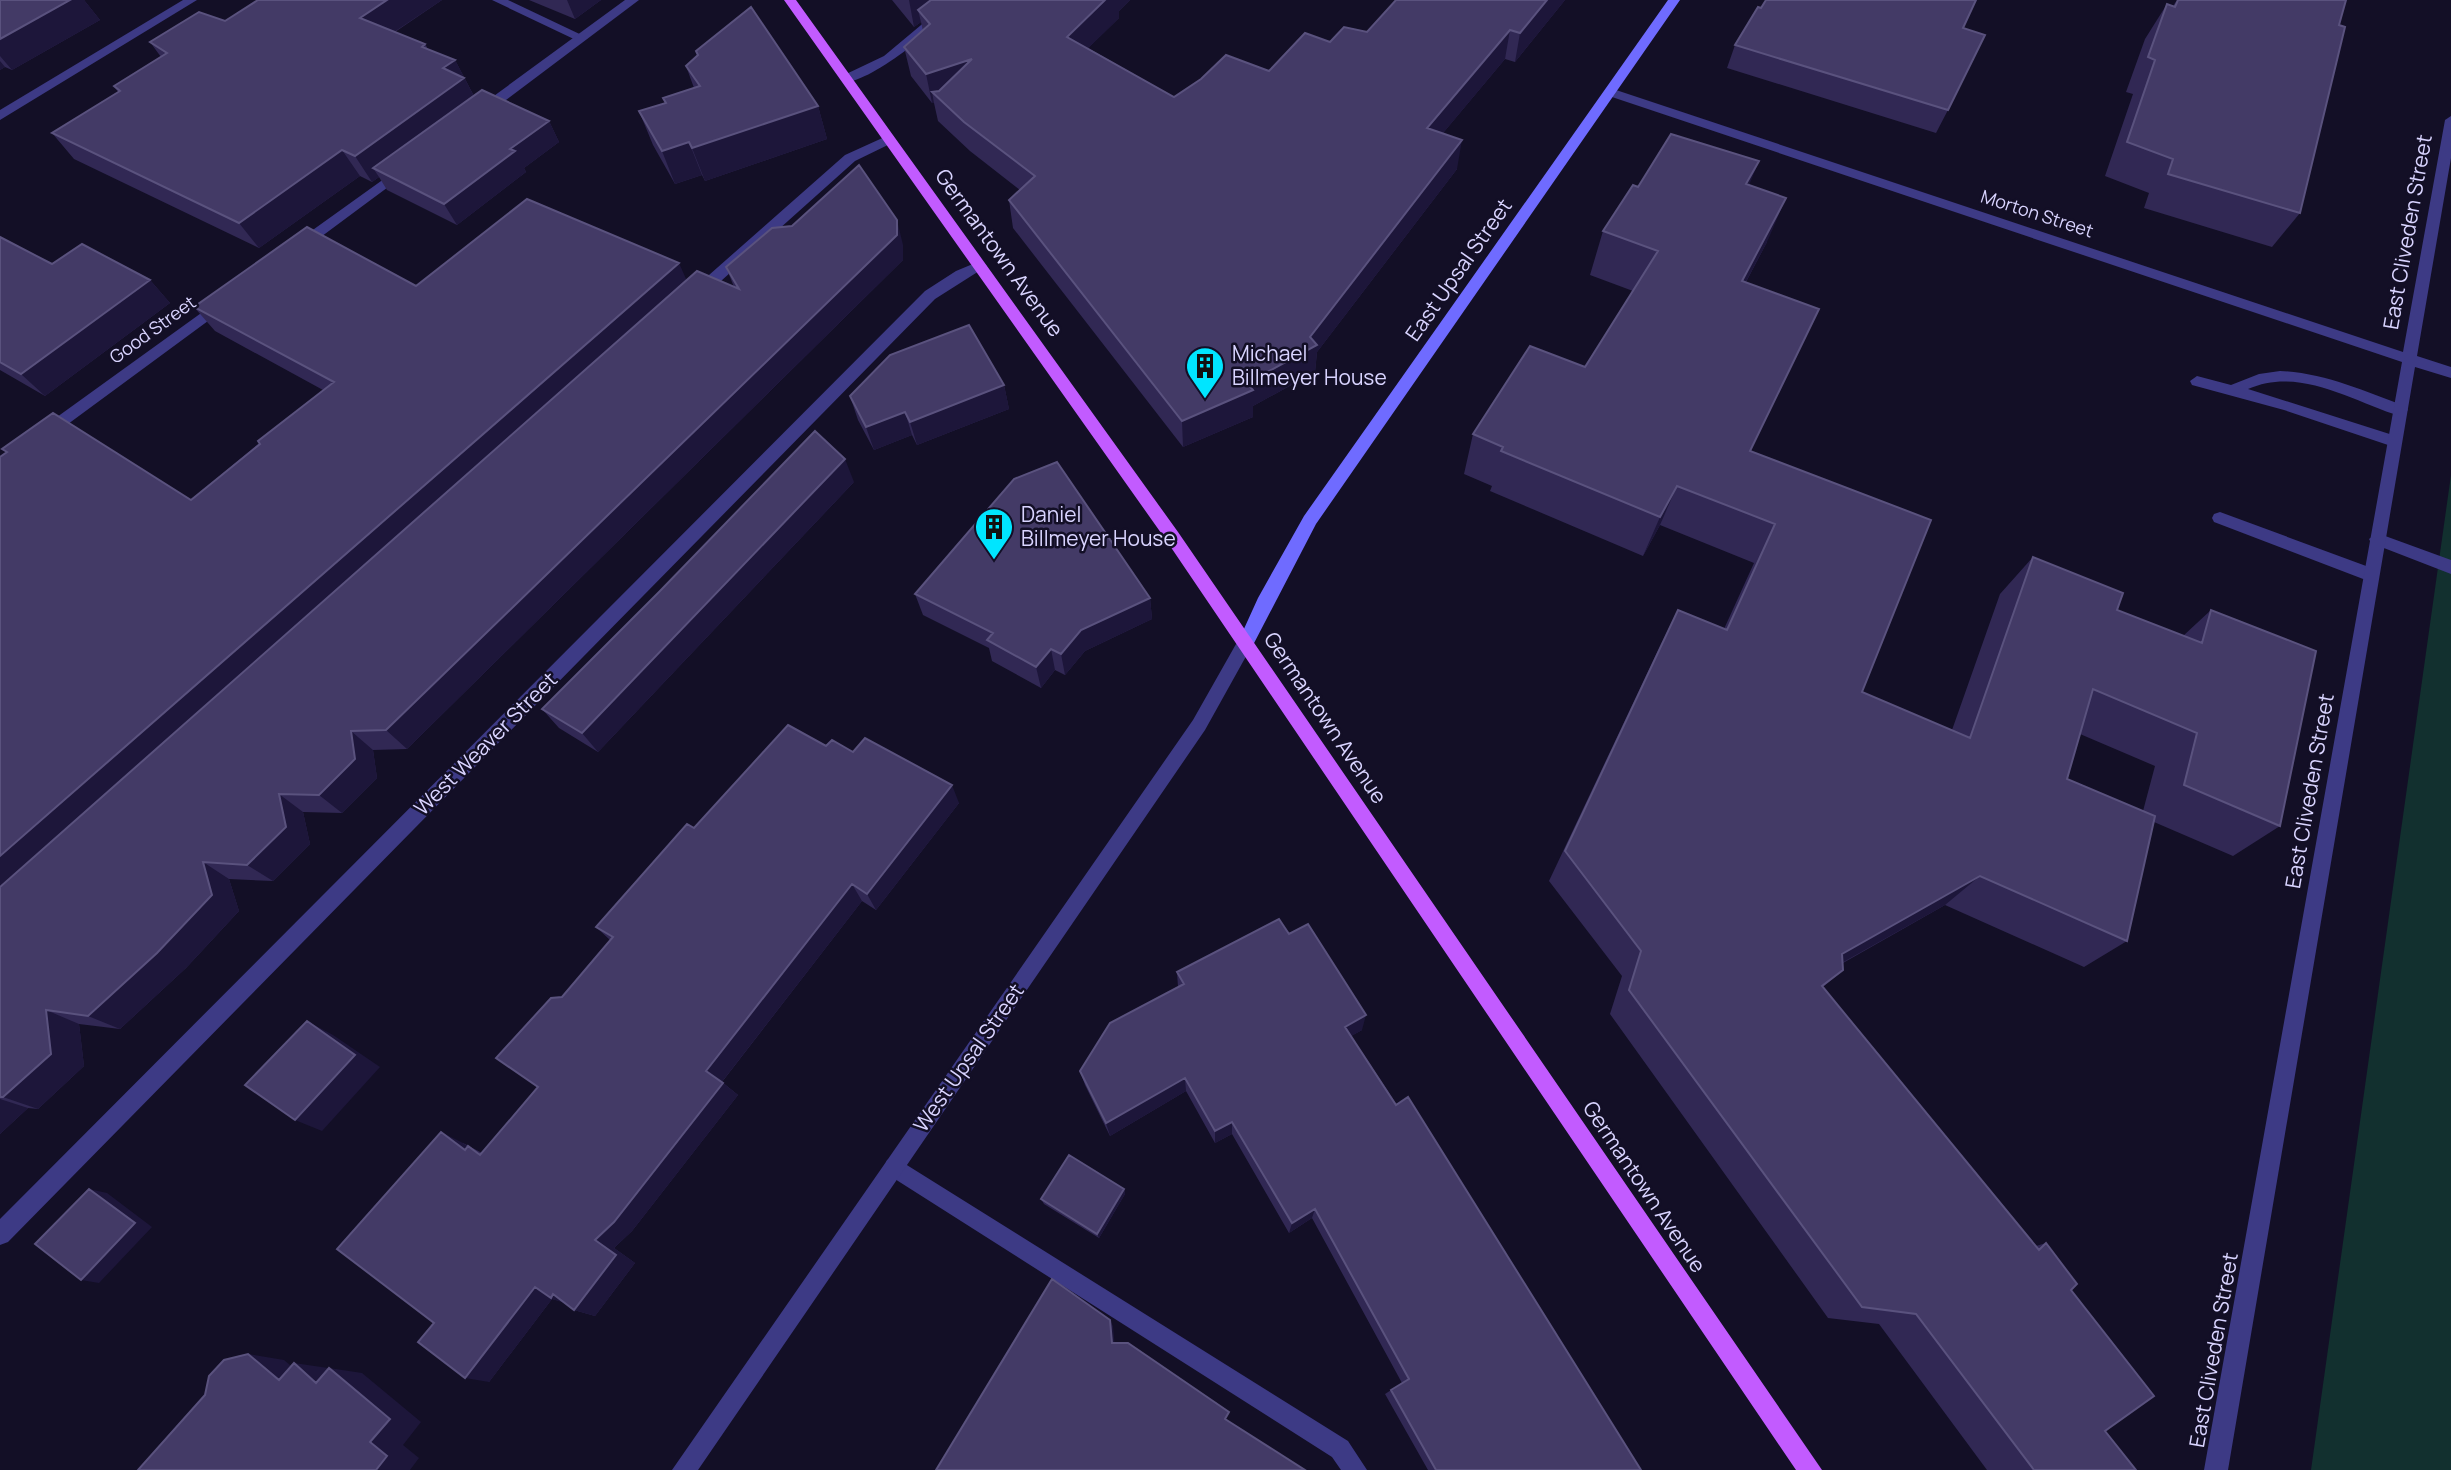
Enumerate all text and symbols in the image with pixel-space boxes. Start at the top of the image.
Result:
street label: East Cliveden Street [2376,132,2438,331]
street label: Germantown Avenue [929,163,1070,342]
street label: Morton Street [1978,184,2097,243]
street label: East Upsal Street [1399,193,1518,346]
street label: Good Street [104,290,200,369]
place label: Michael Billmeyer House [1232,339,1387,391]
building icon: Michael Billmeyer House [1184,345,1226,400]
place label: Daniel Billmeyer House [1021,500,1176,552]
building icon: Daniel Billmeyer House [973,506,1015,561]
street label: Germantown Avenue [1258,626,1394,809]
street label: West Weaver Street [408,666,563,821]
street label: East Cliveden Street [2278,691,2340,890]
street label: West Upsal Street [907,978,1030,1137]
street label: Germantown Avenue [1577,1095,1713,1278]
street label: East Cliveden Street [2182,1250,2244,1449]

